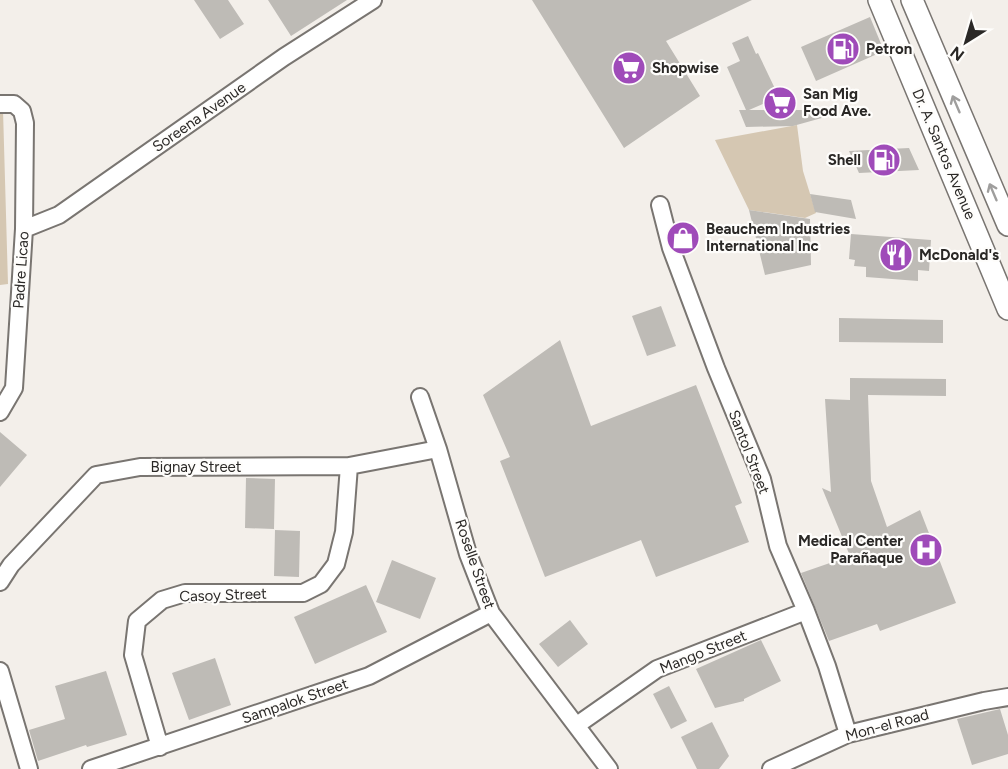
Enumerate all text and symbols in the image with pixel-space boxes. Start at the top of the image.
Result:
north arrow [936,12,996,72]
fuel station icon: Petron [825,31,861,67]
place label: Petron [866,40,912,58]
text: N [947,42,968,65]
supermarket icon: Shopwise [611,50,647,86]
place label: Shopwise [652,59,720,77]
street label: Soreena Avenue [149,78,249,156]
supermarket icon: San Mig Food Ave. [762,85,798,121]
place label: San Mig Food Ave. [803,85,872,120]
street label: Dr. A. Santos Avenue [908,86,980,222]
one-way arrow [950,95,961,114]
fuel station icon: Shell [866,142,902,178]
place label: Shell [828,151,861,169]
one-way arrow [987,183,999,201]
shop icon: Beauchem Industries International Inc [665,220,701,256]
place label: Beauchem Industries International Inc [706,220,850,255]
street label: Padre Licao [9,230,33,309]
restaurant icon: McDonald's [878,237,914,273]
place label: McDonald's [919,246,999,264]
street label: Santol Street [725,407,773,497]
street label: Bignay Street [151,458,242,476]
street label: Roselle Street [451,517,499,612]
place label: Medical Center Parañaque [798,532,904,567]
hospital icon: Medical Center Parañaque [908,532,944,568]
street label: Casoy Street [179,584,267,606]
street label: Mango Street [657,626,749,678]
street label: Sampalok Street [240,674,351,728]
street label: Mon-el Road [843,705,931,745]

